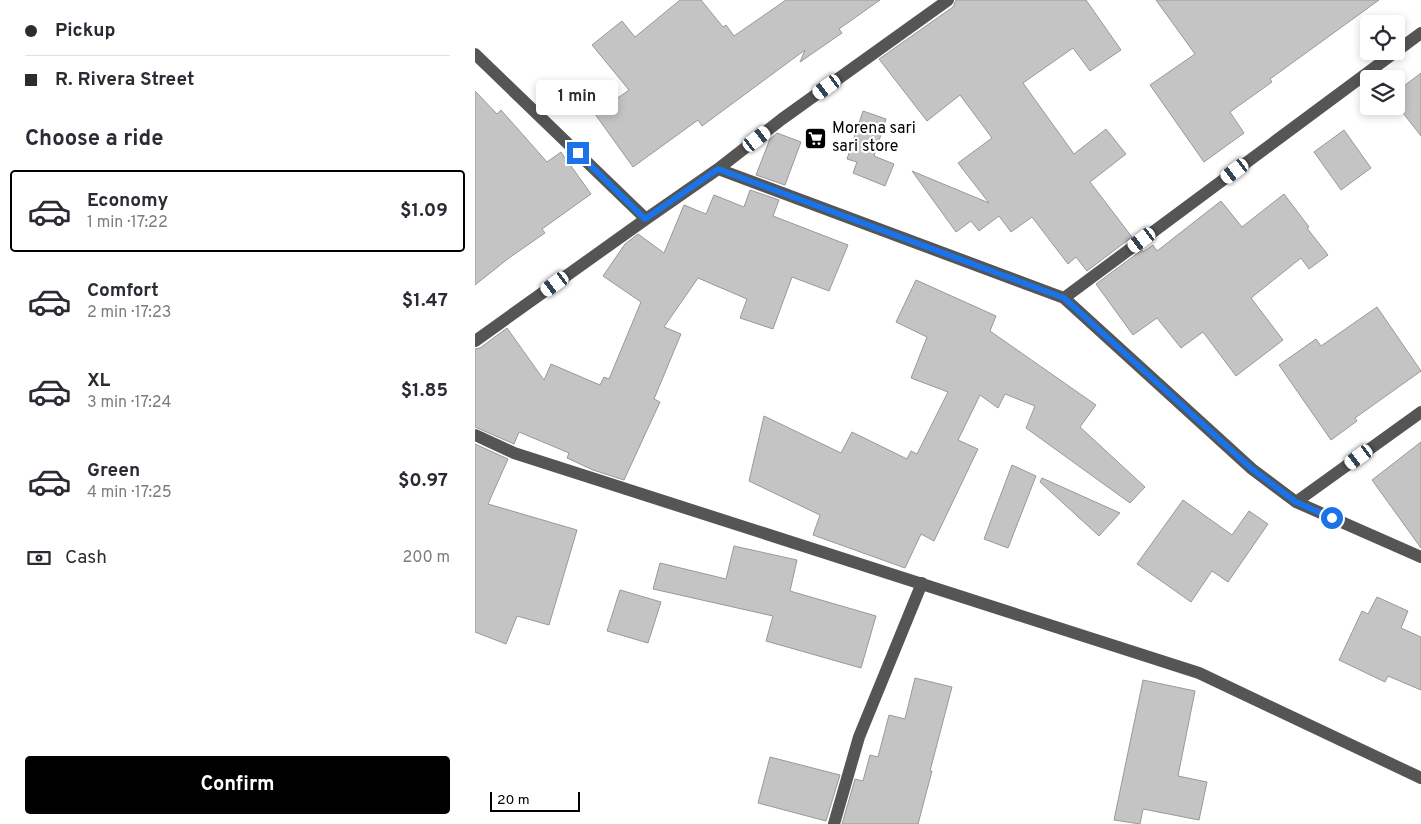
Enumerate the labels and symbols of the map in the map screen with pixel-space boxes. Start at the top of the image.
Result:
car [810,72,843,102]
callout: 1 min [537,80,619,116]
place label: Morena sari sari store [832,119,916,157]
car [740,124,773,154]
supermarket icon: Morena sari sari store [804,126,828,150]
route end [567,142,589,164]
car [1218,156,1251,186]
car [1125,225,1158,255]
car [538,269,571,299]
car [1342,442,1375,472]
route start [1321,507,1343,529]
scale bar [490,789,580,812]

